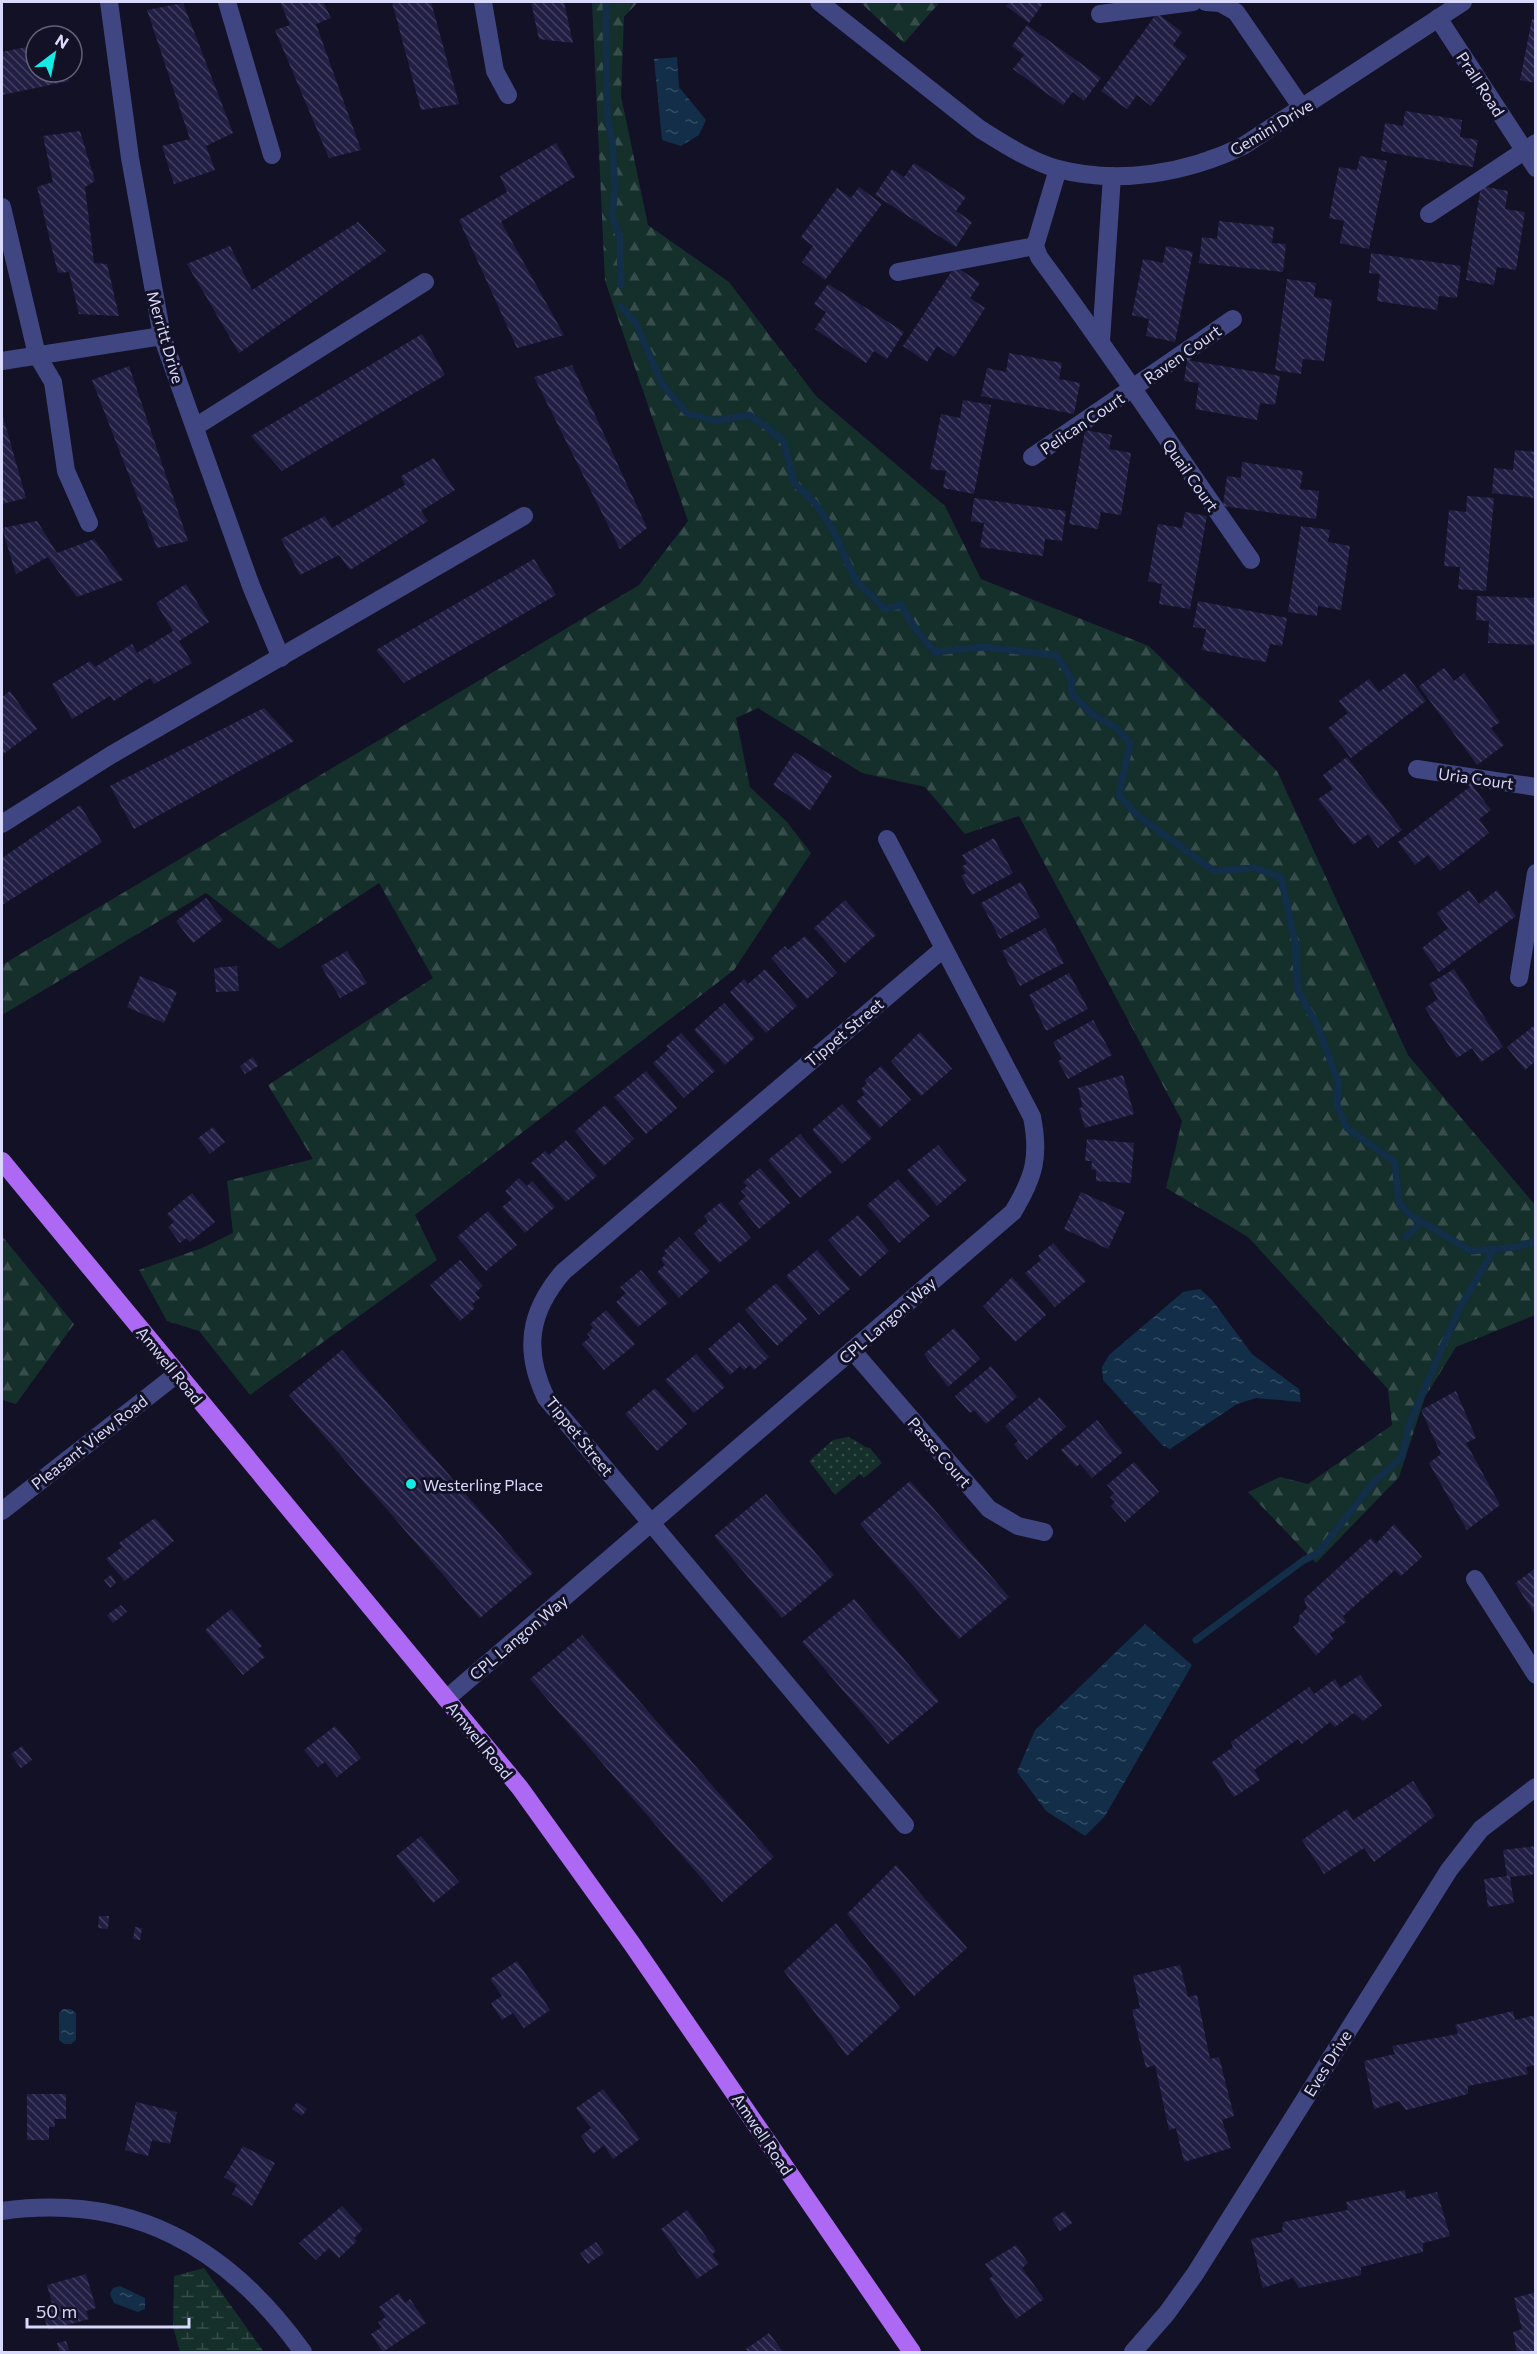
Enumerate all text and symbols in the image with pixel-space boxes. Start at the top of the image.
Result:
north arrow [24,24,84,84]
text: N [52,30,72,52]
street label: Prall Road [1453,48,1509,120]
street label: Gemini Drive [1226,95,1316,159]
street label: Merritt Drive [144,289,188,385]
street label: Raven Court [1140,320,1225,388]
street label: Pelican Court [1036,388,1128,458]
street label: Quail Court [1159,435,1223,515]
street label: Uria Court [1437,763,1515,793]
street label: Tippet Street [801,993,887,1070]
street label: CPL Langon Way [835,1273,939,1367]
street label: Amwell Road [133,1322,207,1408]
street label: Pleasant View Road [27,1391,151,1493]
street label: Tippet Street [542,1393,618,1480]
street label: Passe Court [904,1413,976,1491]
place label: Westerling Place [423,1475,543,1494]
marker: Westerling Place [404,1477,418,1491]
street label: CPL Langon Way [465,1590,571,1684]
street label: Amwell Road [443,1697,517,1783]
street label: Eves Drive [1299,2026,1355,2100]
street label: Amwell Road [729,2090,797,2178]
scale bar [27,2291,189,2329]
text: 50 m [36,2300,77,2322]

